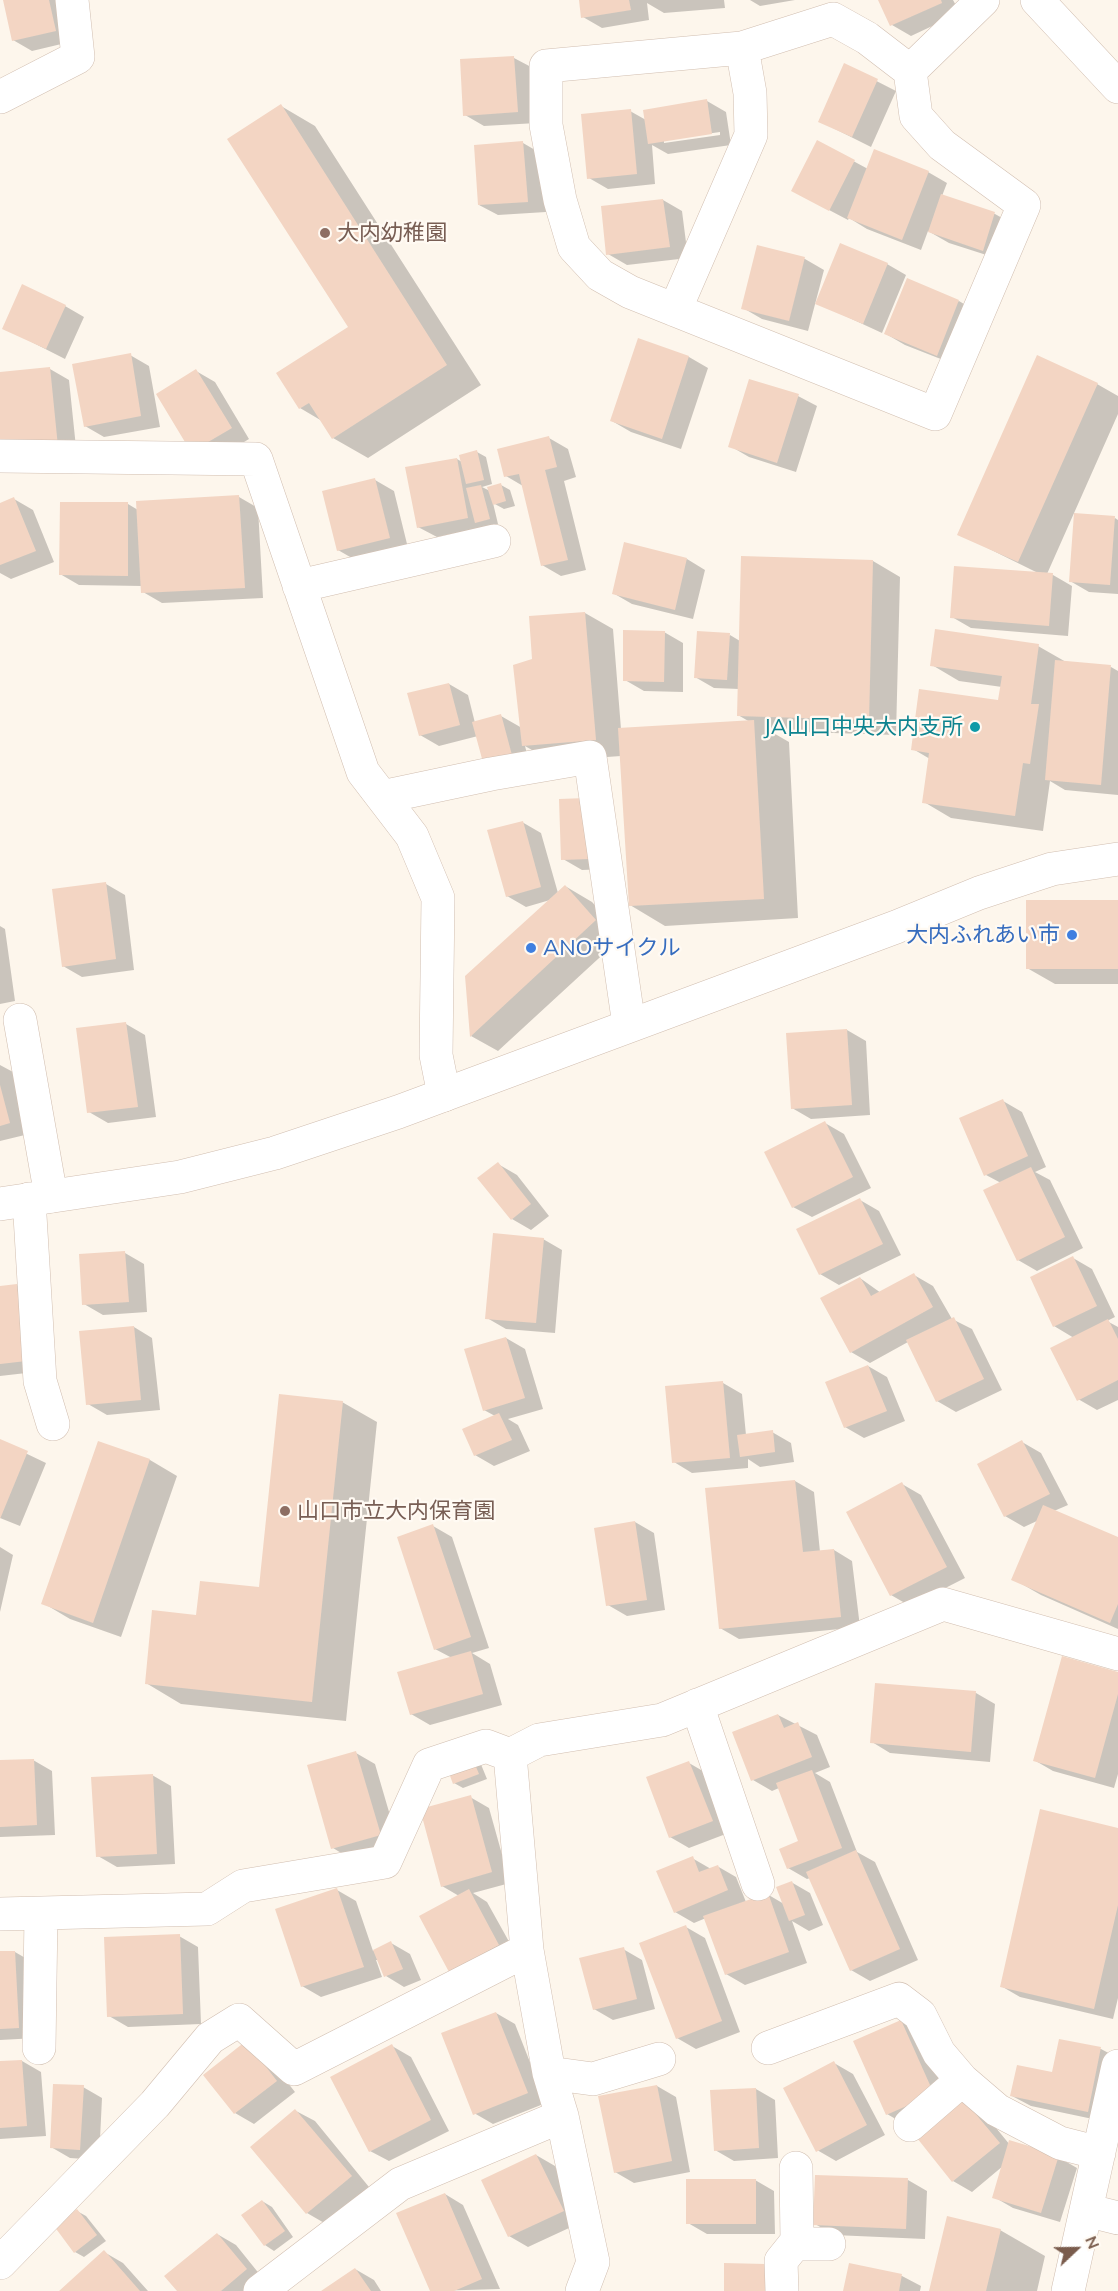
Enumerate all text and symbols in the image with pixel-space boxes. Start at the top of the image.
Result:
place label: 大内幼稚園 [337,220,447,246]
marker: 大内幼稚園 [318,226,332,240]
place label: JA山口中央大内支所 [764,714,963,740]
marker: JA山口中央大内支所 [968,720,982,734]
place label: 大内ふれあい市 [906,922,1060,948]
marker: 大内ふれあい市 [1065,928,1079,942]
place label: ANOサイクル [543,935,681,961]
marker: ANOサイクル [524,941,538,955]
place label: 山口市立大内保育園 [297,1498,495,1524]
marker: 山口市立大内保育園 [278,1504,292,1518]
north arrow [1046,2219,1106,2279]
text: N [1081,2233,1104,2252]

